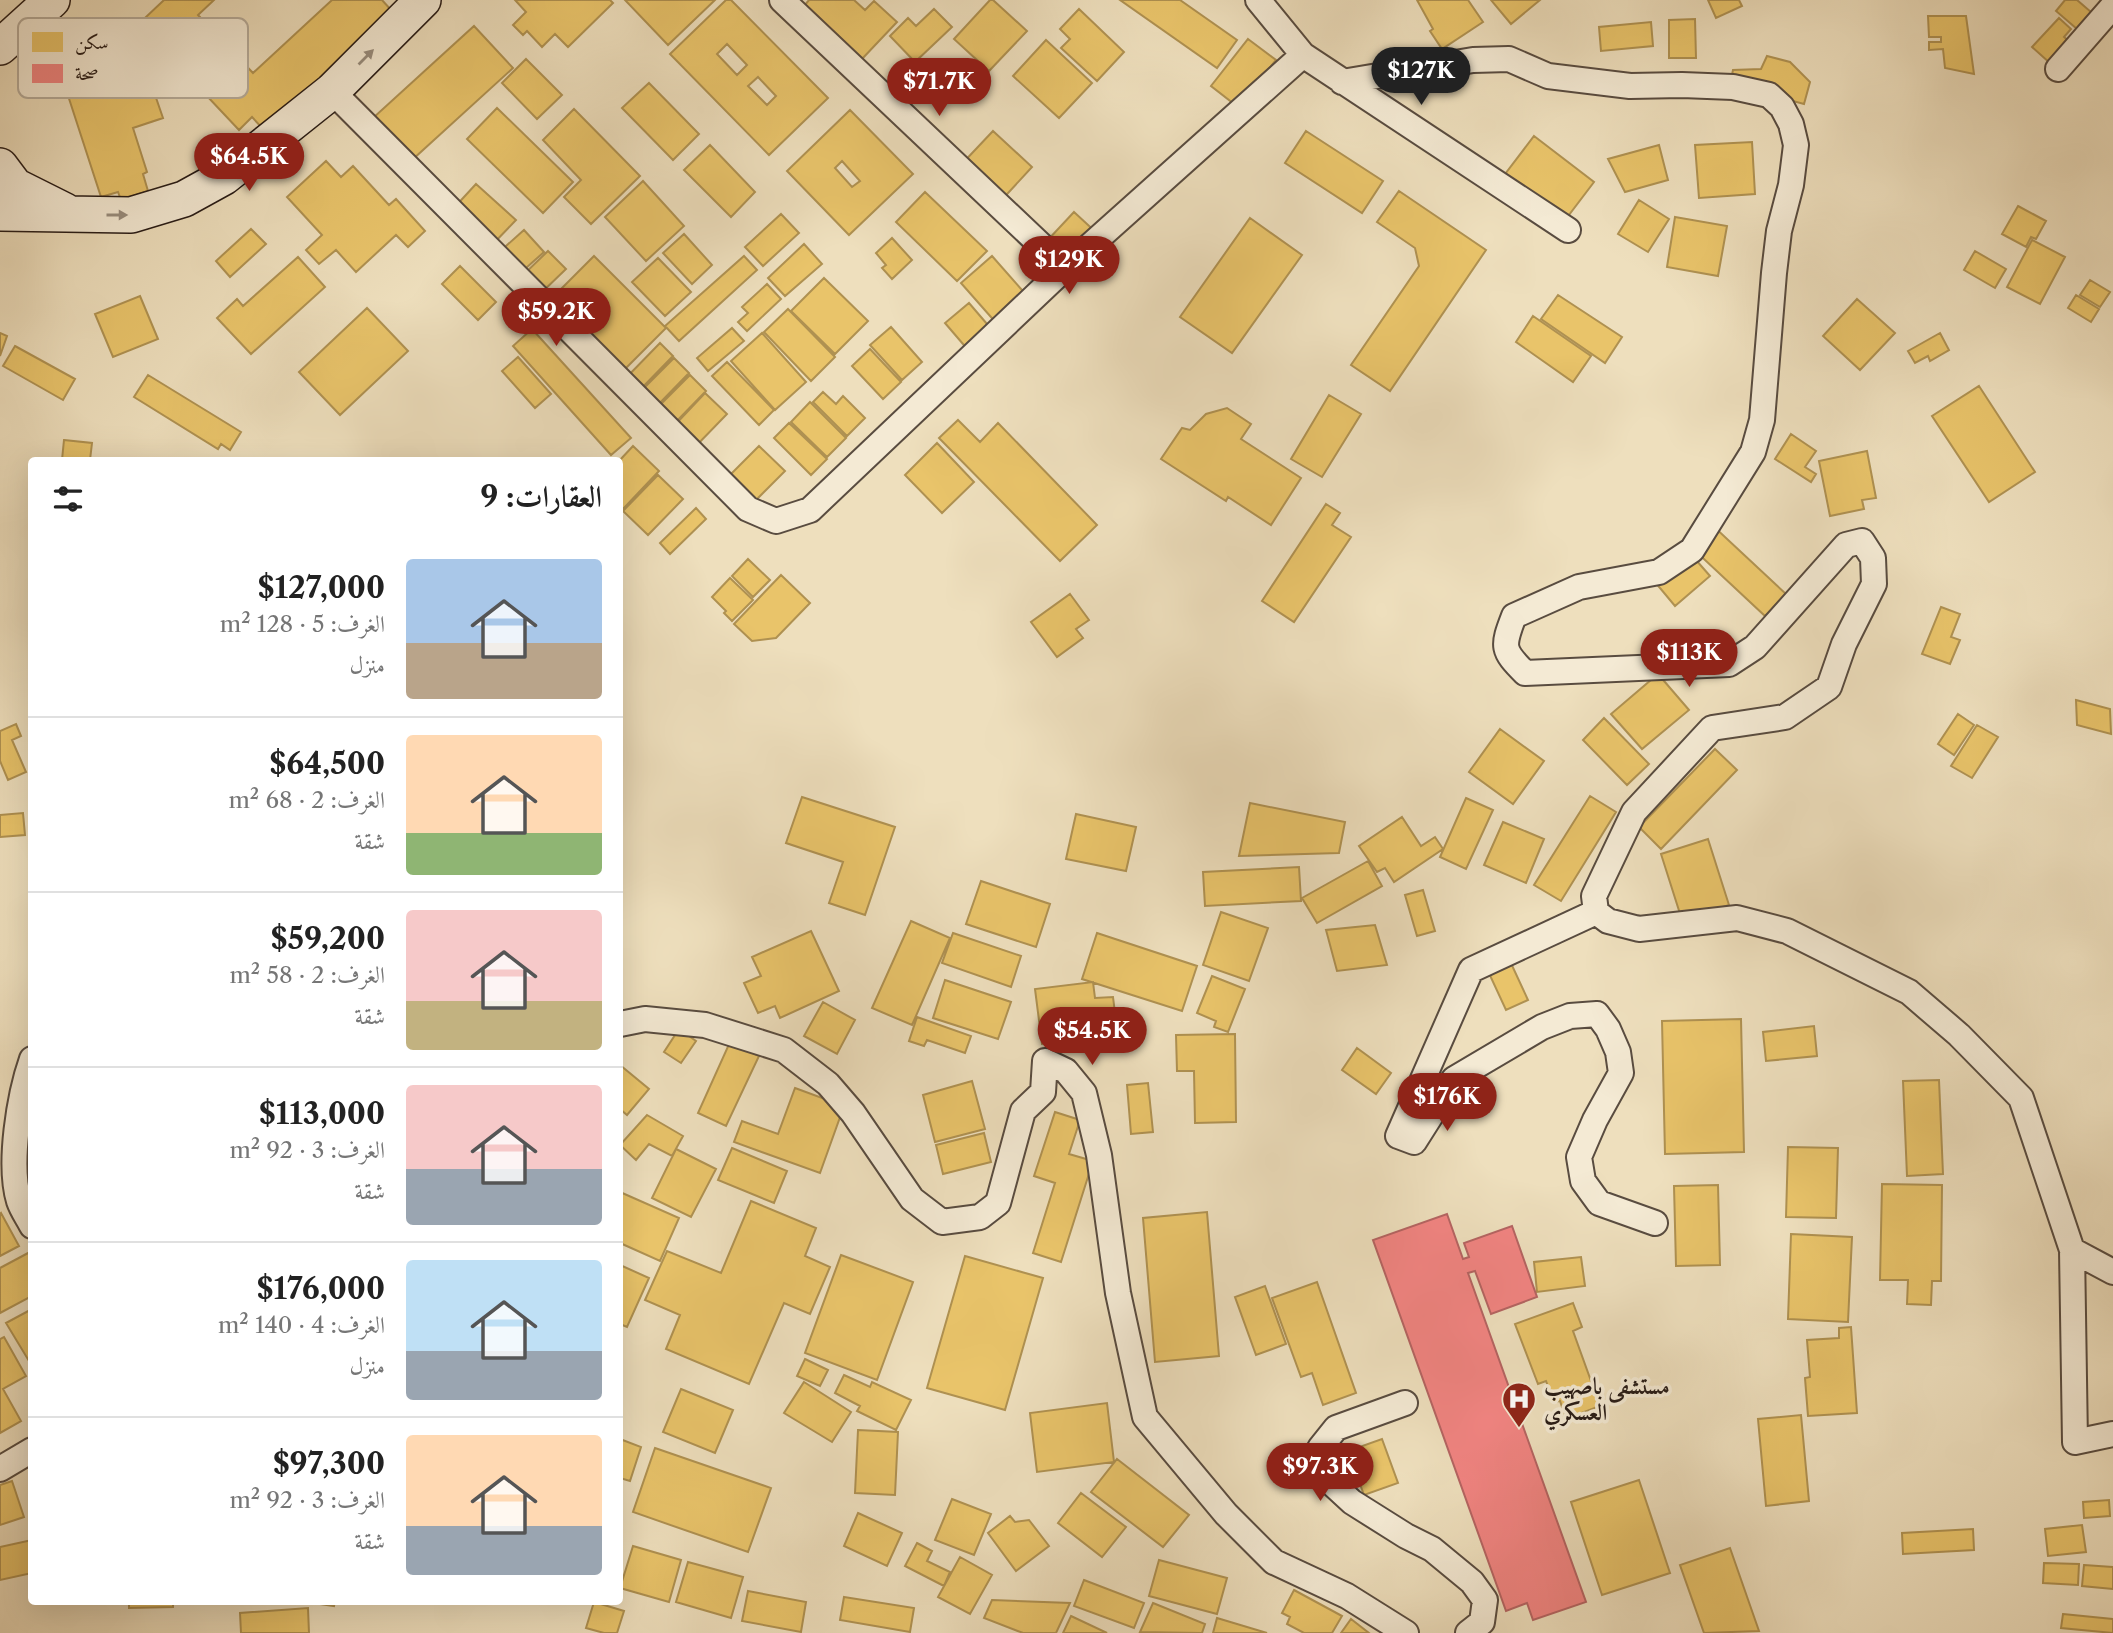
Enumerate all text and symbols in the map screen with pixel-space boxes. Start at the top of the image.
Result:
legend [18,18,248,98]
text: سكن [75,31,109,56]
pin: $127K [1372,48,1470,107]
one-way arrow [358,49,374,66]
text: $127K [1387,56,1455,84]
pin: $71.7K [882,58,996,118]
text: صحة [75,62,99,85]
text: $71.7K [903,67,975,95]
pin: $64.5K [192,134,306,193]
text: $64.5K [210,142,288,170]
one-way arrow [106,209,128,221]
pin: $129K [1020,236,1118,296]
text: $129K [1035,245,1103,273]
pin: $59.2K [499,288,613,348]
text: $59.2K [518,297,594,325]
text: العقارات: 9 [480,478,602,515]
icon: filters [49,480,87,518]
text: $127,000 [258,569,385,606]
icon: home [462,587,546,671]
text: الغرف: 5 · 128 m² [220,610,385,638]
pin: $113K [1640,630,1738,689]
text: $113K [1657,638,1721,666]
text: منزل [350,651,385,679]
text: $64,500 [270,745,385,782]
icon: home [462,763,546,847]
text: الغرف: 2 · 68 m² [228,786,385,814]
text: شقة [355,827,385,855]
text: $59,200 [271,920,385,957]
icon: home [462,938,546,1022]
text: الغرف: 2 · 58 m² [229,961,385,989]
text: شقة [355,1002,385,1030]
pin: $54.5K [1035,1007,1149,1067]
text: $54.5K [1054,1016,1130,1044]
pin: $176K [1398,1074,1496,1133]
text: $176K [1414,1082,1480,1110]
text: $113,000 [259,1095,385,1132]
icon: home [462,1113,546,1197]
text: الغرف: 3 · 92 m² [229,1136,385,1164]
text: شقة [355,1177,385,1205]
text: $176,000 [257,1270,385,1307]
icon: home [462,1288,546,1372]
text: الغرف: 4 · 140 m² [218,1311,385,1339]
text: منزل [350,1352,385,1380]
place label: مستشفى باصهيب العسكري [1544,1372,1670,1431]
hospital icon: مستشفى باصهيب العسكري [1500,1380,1538,1429]
pin: $97.3K [1263,1444,1377,1503]
text: $97,300 [273,1445,385,1482]
text: $97.3K [1282,1452,1358,1480]
icon: home [462,1463,546,1547]
text: الغرف: 3 · 92 m² [229,1486,385,1514]
text: شقة [355,1527,385,1555]

